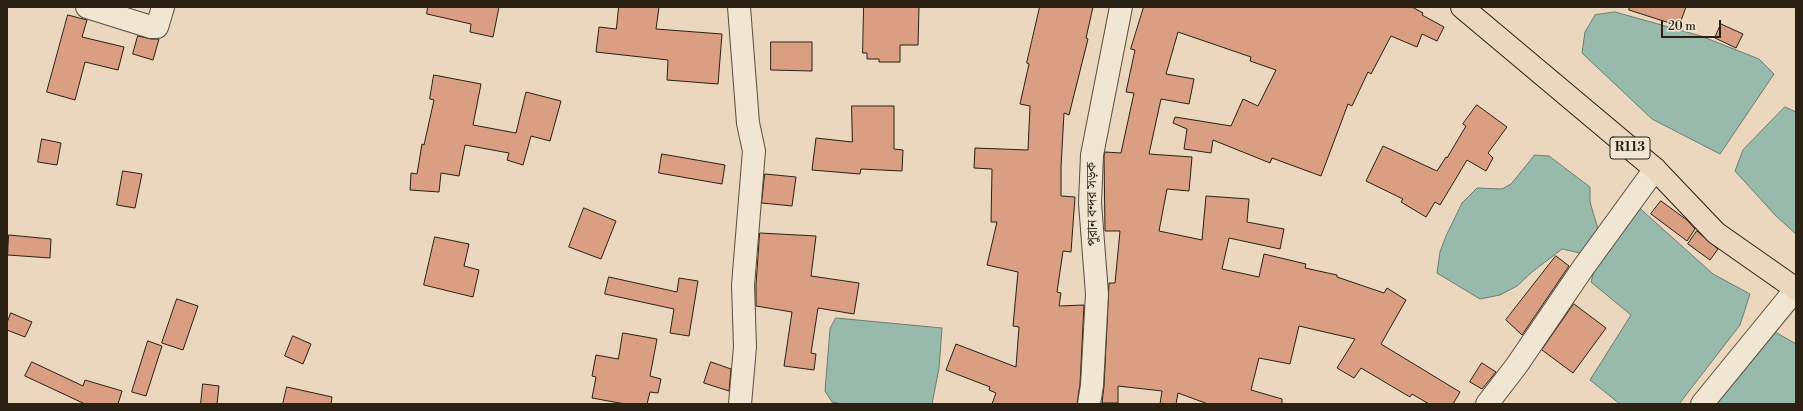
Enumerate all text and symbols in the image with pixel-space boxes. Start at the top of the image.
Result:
scale bar [1663,12,1723,38]
text: 20 m [1668,19,1696,34]
road number: R113 [1610,137,1650,159]
street label: পুরান বন্দর সড়ক [1084,162,1102,246]

